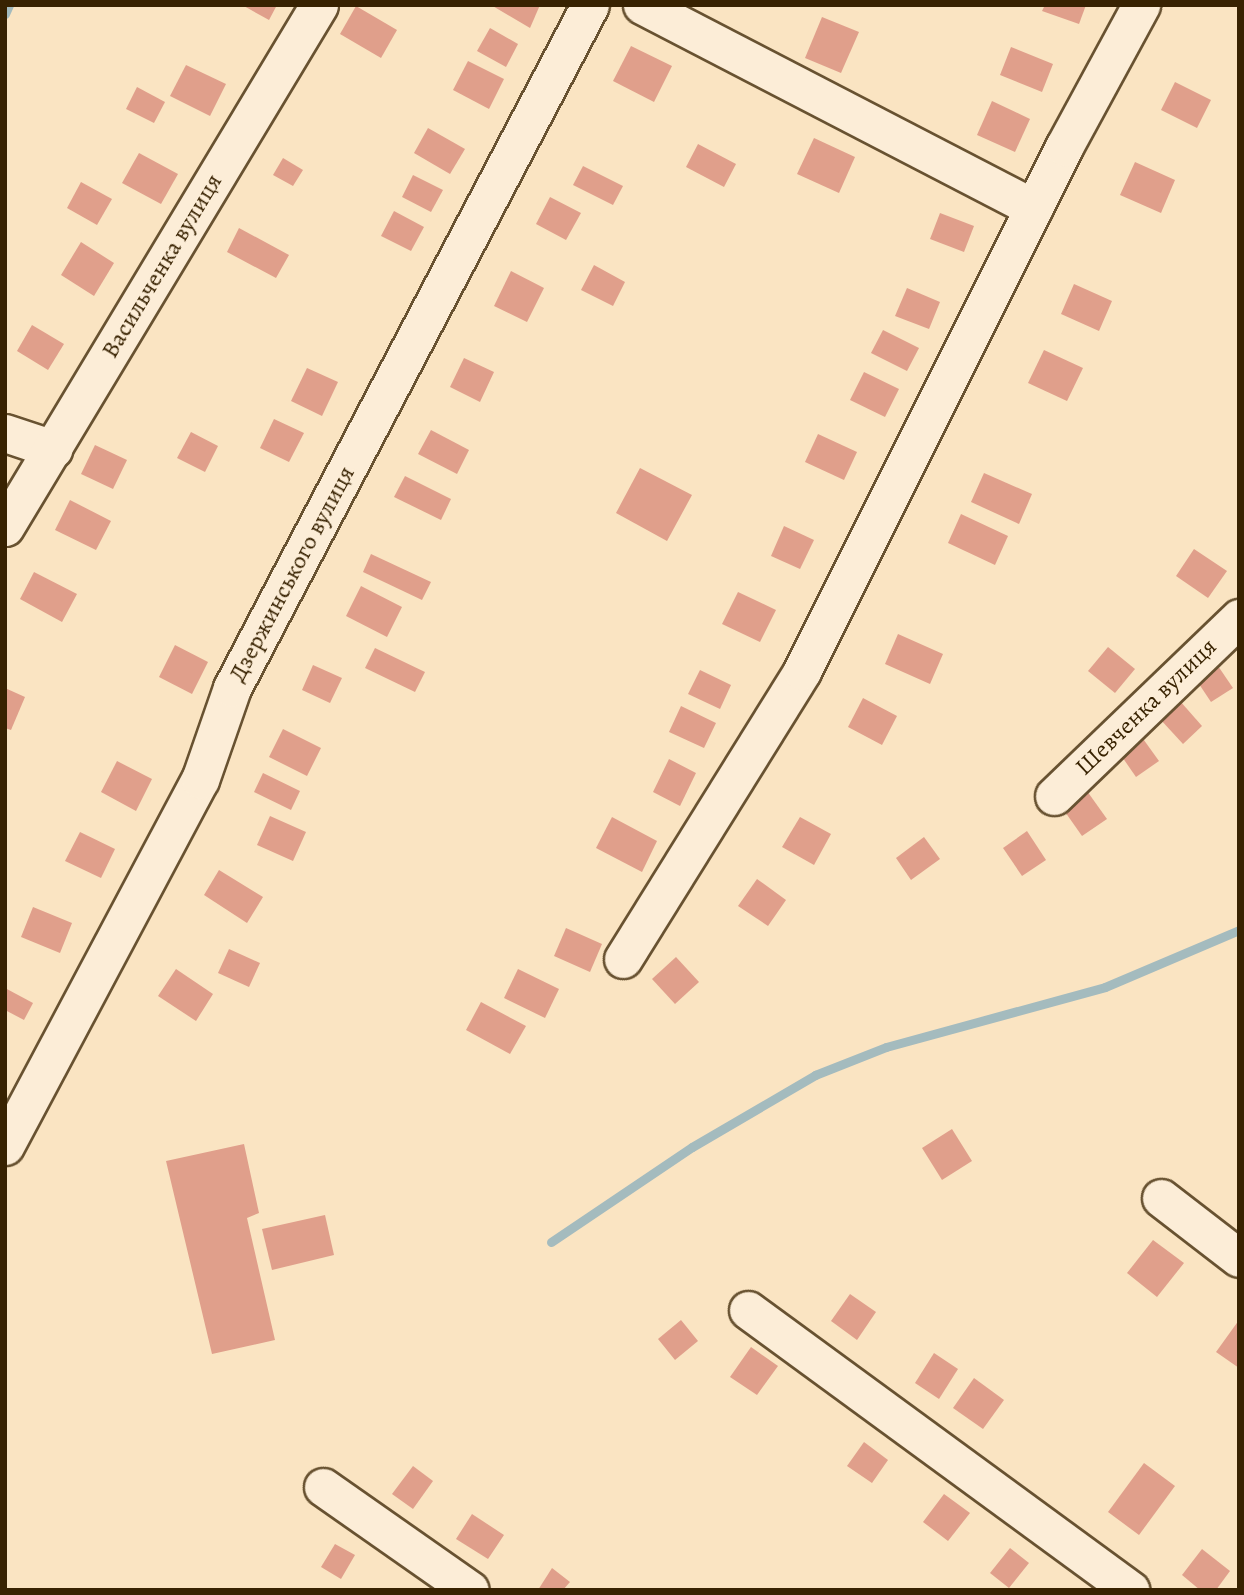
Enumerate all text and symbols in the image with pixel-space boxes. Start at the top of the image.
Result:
street label: Васильченка вулиця [96,169,228,363]
street label: Дзержинського вулиця [223,461,361,687]
street label: Шевченка вулиця [1070,632,1222,782]

